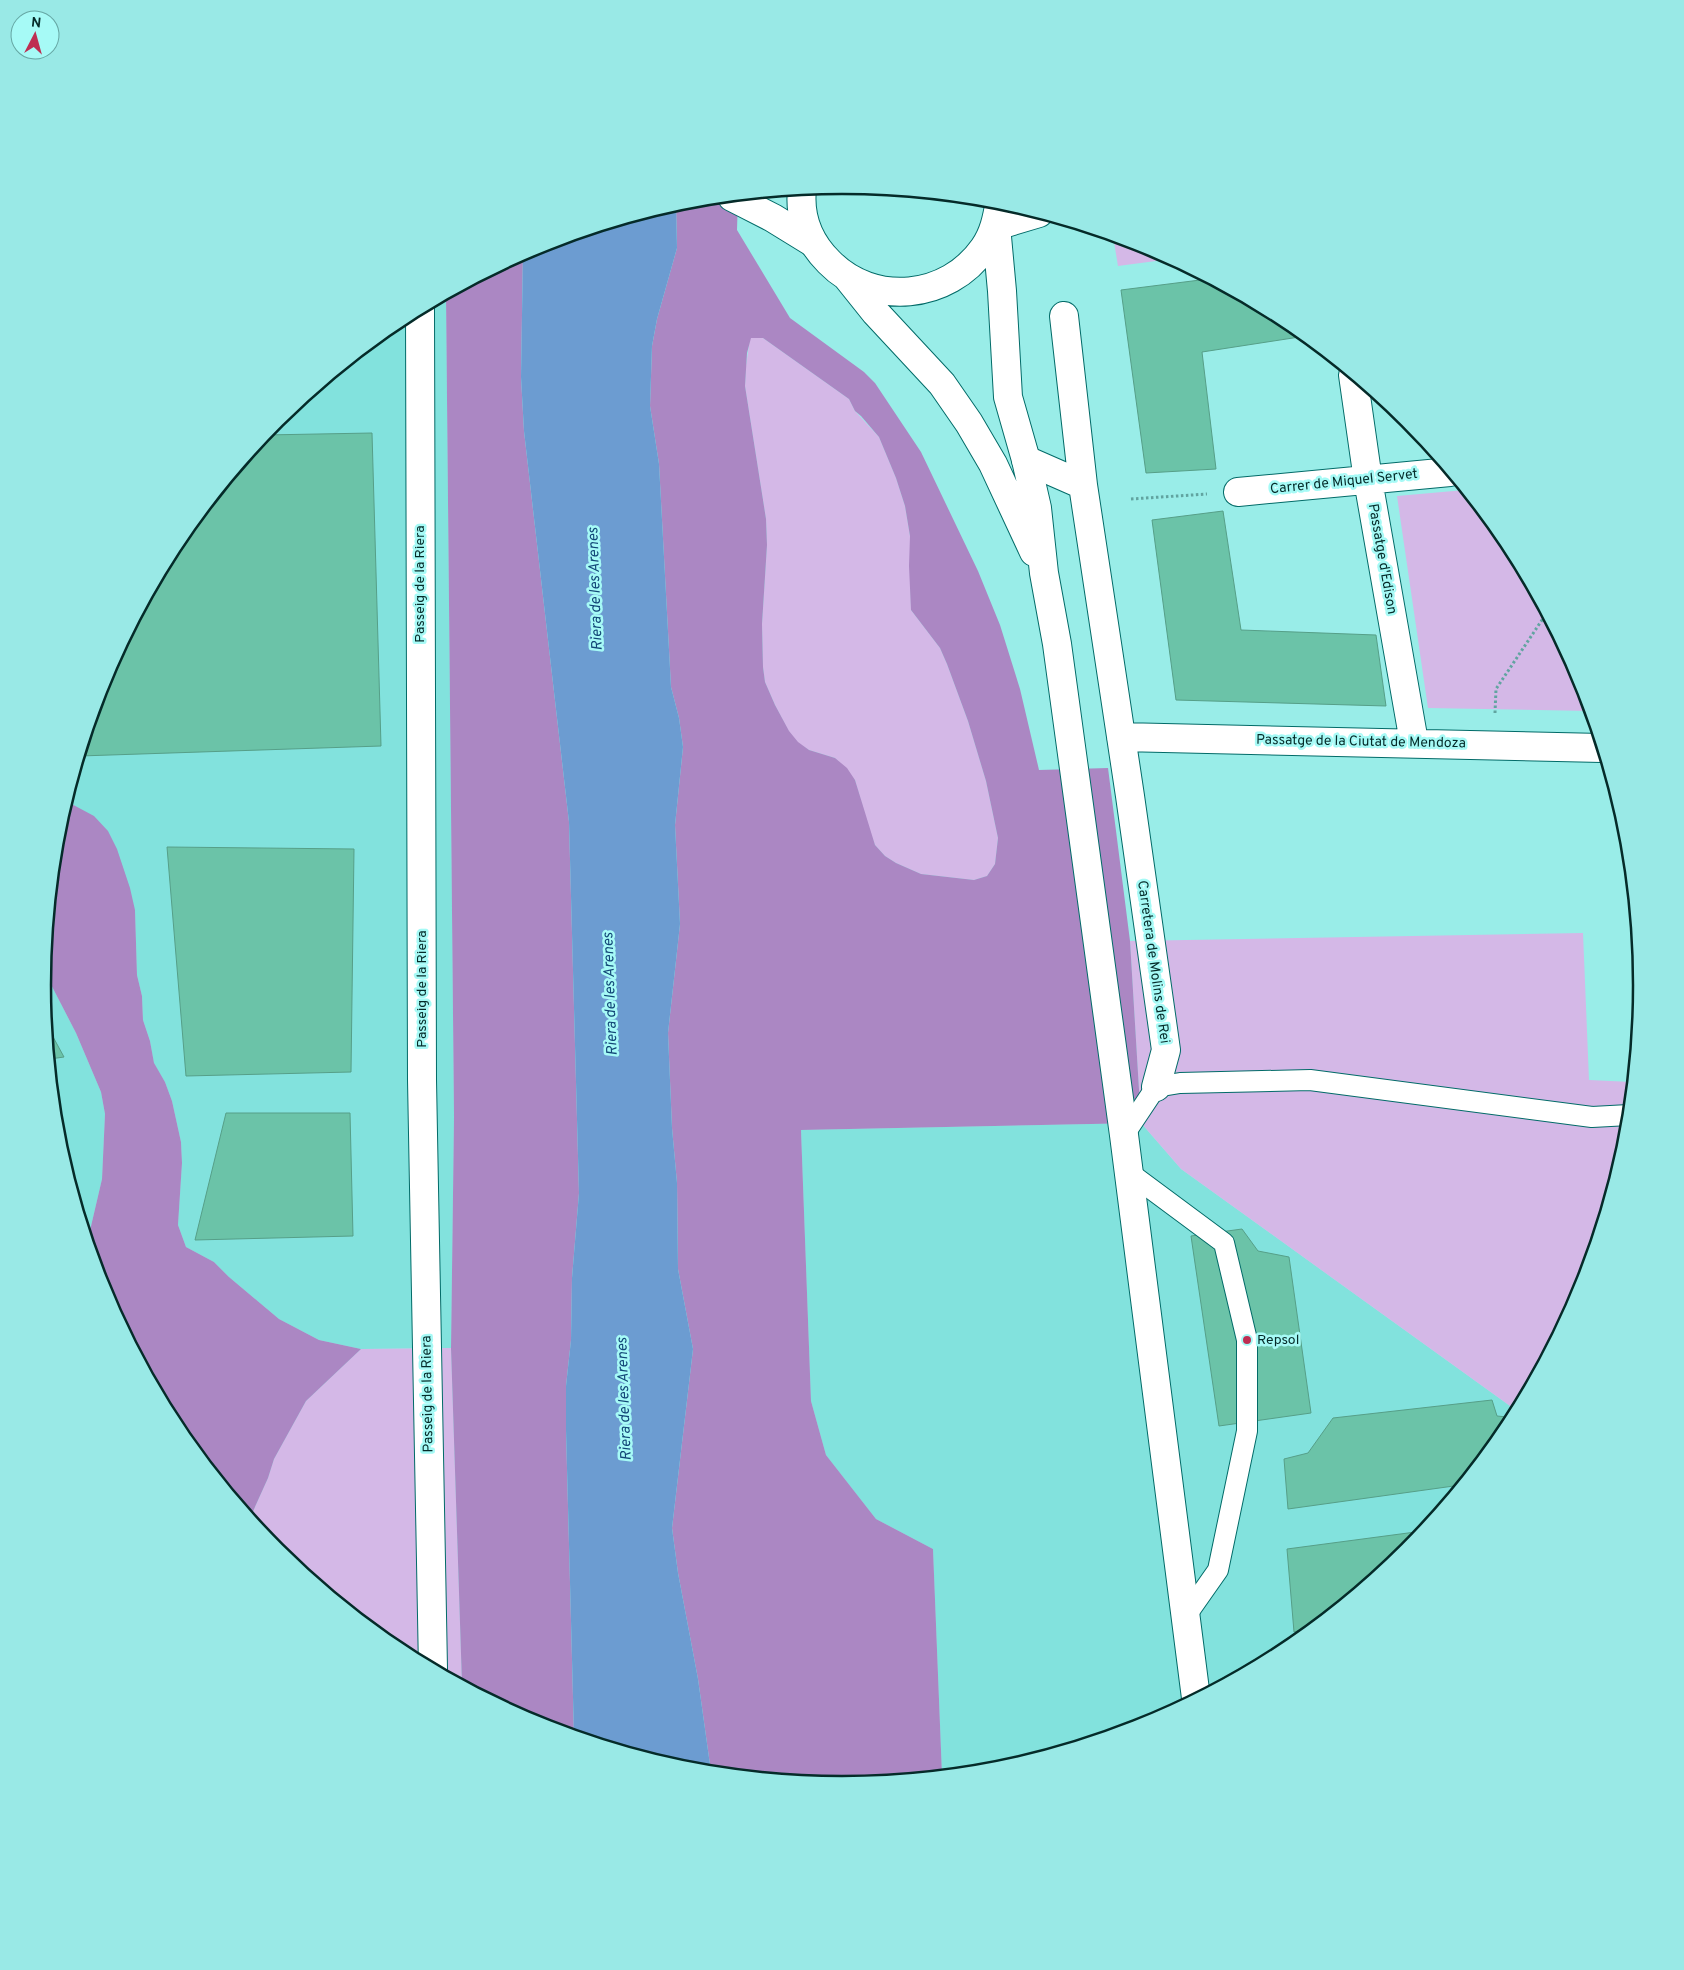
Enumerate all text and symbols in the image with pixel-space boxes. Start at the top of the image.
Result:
north arrow [10,10,60,60]
text: N [30,15,42,33]
street label: Carrer de Miquel Servet [1269,466,1419,498]
street label: Passatge d'Edison [1364,502,1400,616]
street label: Passeig de la Riera [412,525,429,643]
water label: Riera de les Arenes [584,527,608,651]
street label: Passatge de la Ciutat de Mendoza [1256,732,1466,752]
street label: Carretera de Molins de Rei [1133,879,1173,1045]
street label: Passeig de la Riera [414,930,431,1048]
water label: Riera de les Arenes [599,932,623,1056]
place label: Repsol [1257,1332,1299,1349]
marker: Repsol [1241,1334,1253,1346]
street label: Passeig de la Riera [418,1335,438,1453]
water label: Riera de les Arenes [613,1337,637,1461]

